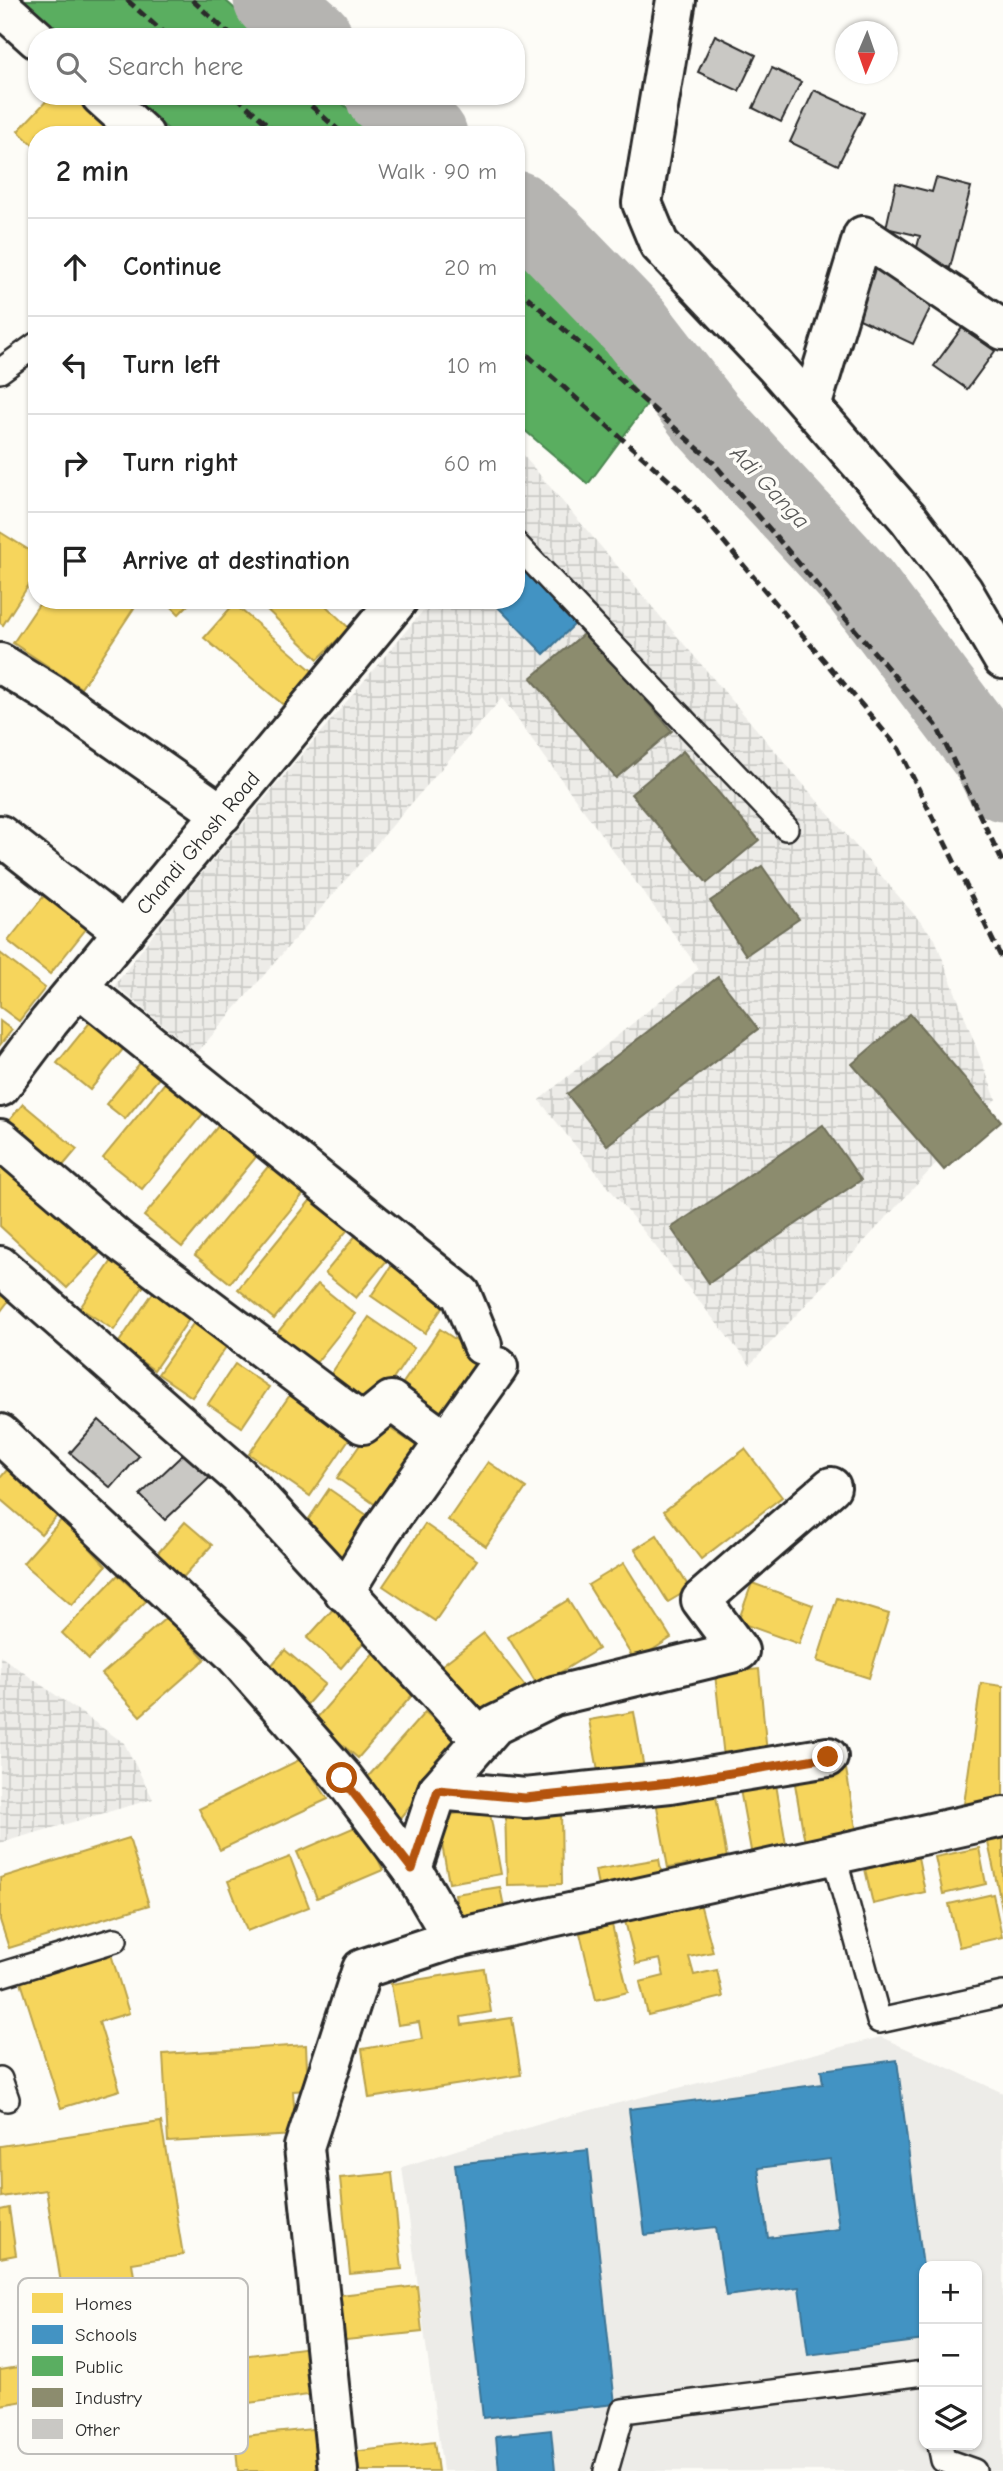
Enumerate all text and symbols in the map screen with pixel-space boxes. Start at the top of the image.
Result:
north arrow [835,21,898,84]
search box [28,28,525,105]
icon: search [52,48,90,86]
text: Search here [108,52,243,82]
text: 2 min [56,154,129,189]
text: Walk · 90 m [378,158,497,185]
icon: ahead [56,248,94,286]
text: Continue [123,252,221,282]
text: 20 m [444,254,497,281]
icon: left [56,346,94,384]
text: Turn left [123,350,220,380]
text: 10 m [447,352,497,379]
water label: Adi Ganga [724,439,815,534]
icon: right [56,444,94,482]
text: Turn right [123,448,237,478]
text: 60 m [444,450,497,477]
icon: arrive [56,542,94,580]
text: Arrive at destination [123,546,350,576]
street label: Chandi Ghosh Road [131,767,265,919]
route end [812,1741,843,1772]
route start [326,1762,357,1793]
map controls [919,2261,982,2450]
button: + [919,2261,982,2324]
legend [18,2278,248,2454]
text: Homes [75,2293,132,2315]
text: Schools [75,2324,137,2346]
button: − [919,2324,982,2387]
text: Public [75,2356,123,2378]
text: Industry [75,2387,143,2409]
button: layers [919,2387,982,2450]
text: Other [75,2419,120,2441]

